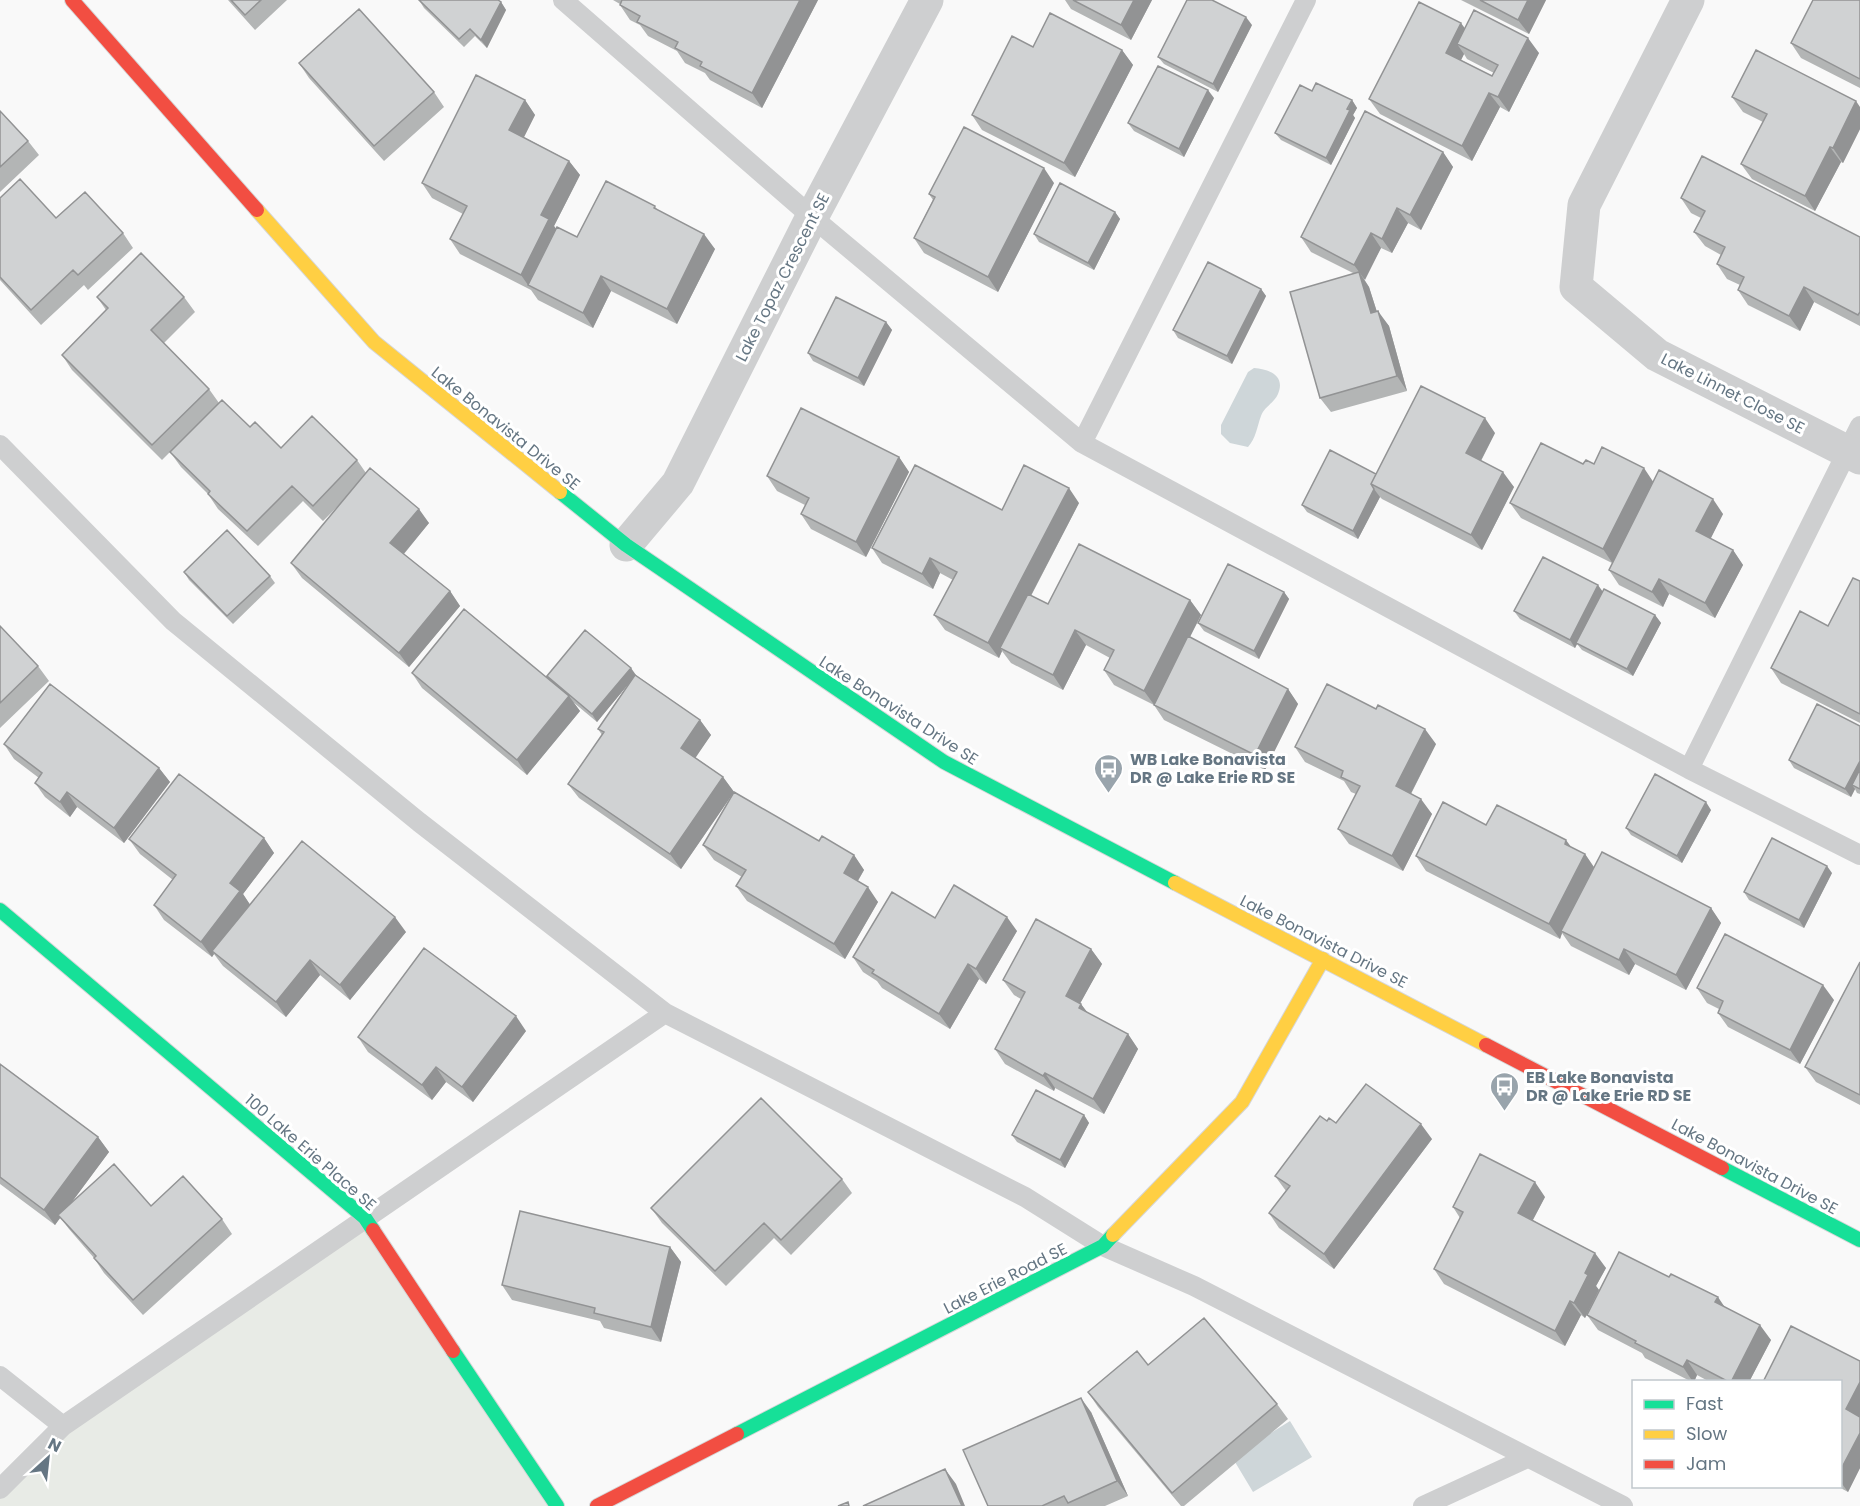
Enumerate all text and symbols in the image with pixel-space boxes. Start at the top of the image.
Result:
street label: Lake Topaz Crescent SE [730,189,835,365]
street label: Lake Linnet Close SE [1657,347,1808,440]
street label: Lake Bonavista Drive SE [426,361,585,496]
street label: Lake Bonavista Drive SE [815,650,983,771]
place label: WB Lake Bonavista DR @ Lake Erie RD SE [1130,748,1295,789]
bus stop icon: WB Lake Bonavista DR @ Lake Erie RD SE [1093,752,1125,794]
street label: Lake Bonavista Drive SE [1236,889,1412,994]
place label: EB Lake Bonavista DR @ Lake Erie RD SE [1526,1066,1691,1107]
bus stop icon: EB Lake Bonavista DR @ Lake Erie RD SE [1489,1070,1521,1112]
street label: 100 Lake Erie Place SE [240,1089,381,1216]
street label: Lake Bonavista Drive SE [1668,1113,1842,1220]
street label: Lake Erie Road SE [939,1237,1071,1320]
legend [1632,1380,1842,1488]
text: Fast [1686,1391,1723,1416]
text: Slow [1686,1421,1728,1446]
north arrow [18,1428,78,1488]
text: N [44,1432,65,1458]
text: Jam [1686,1451,1726,1476]

